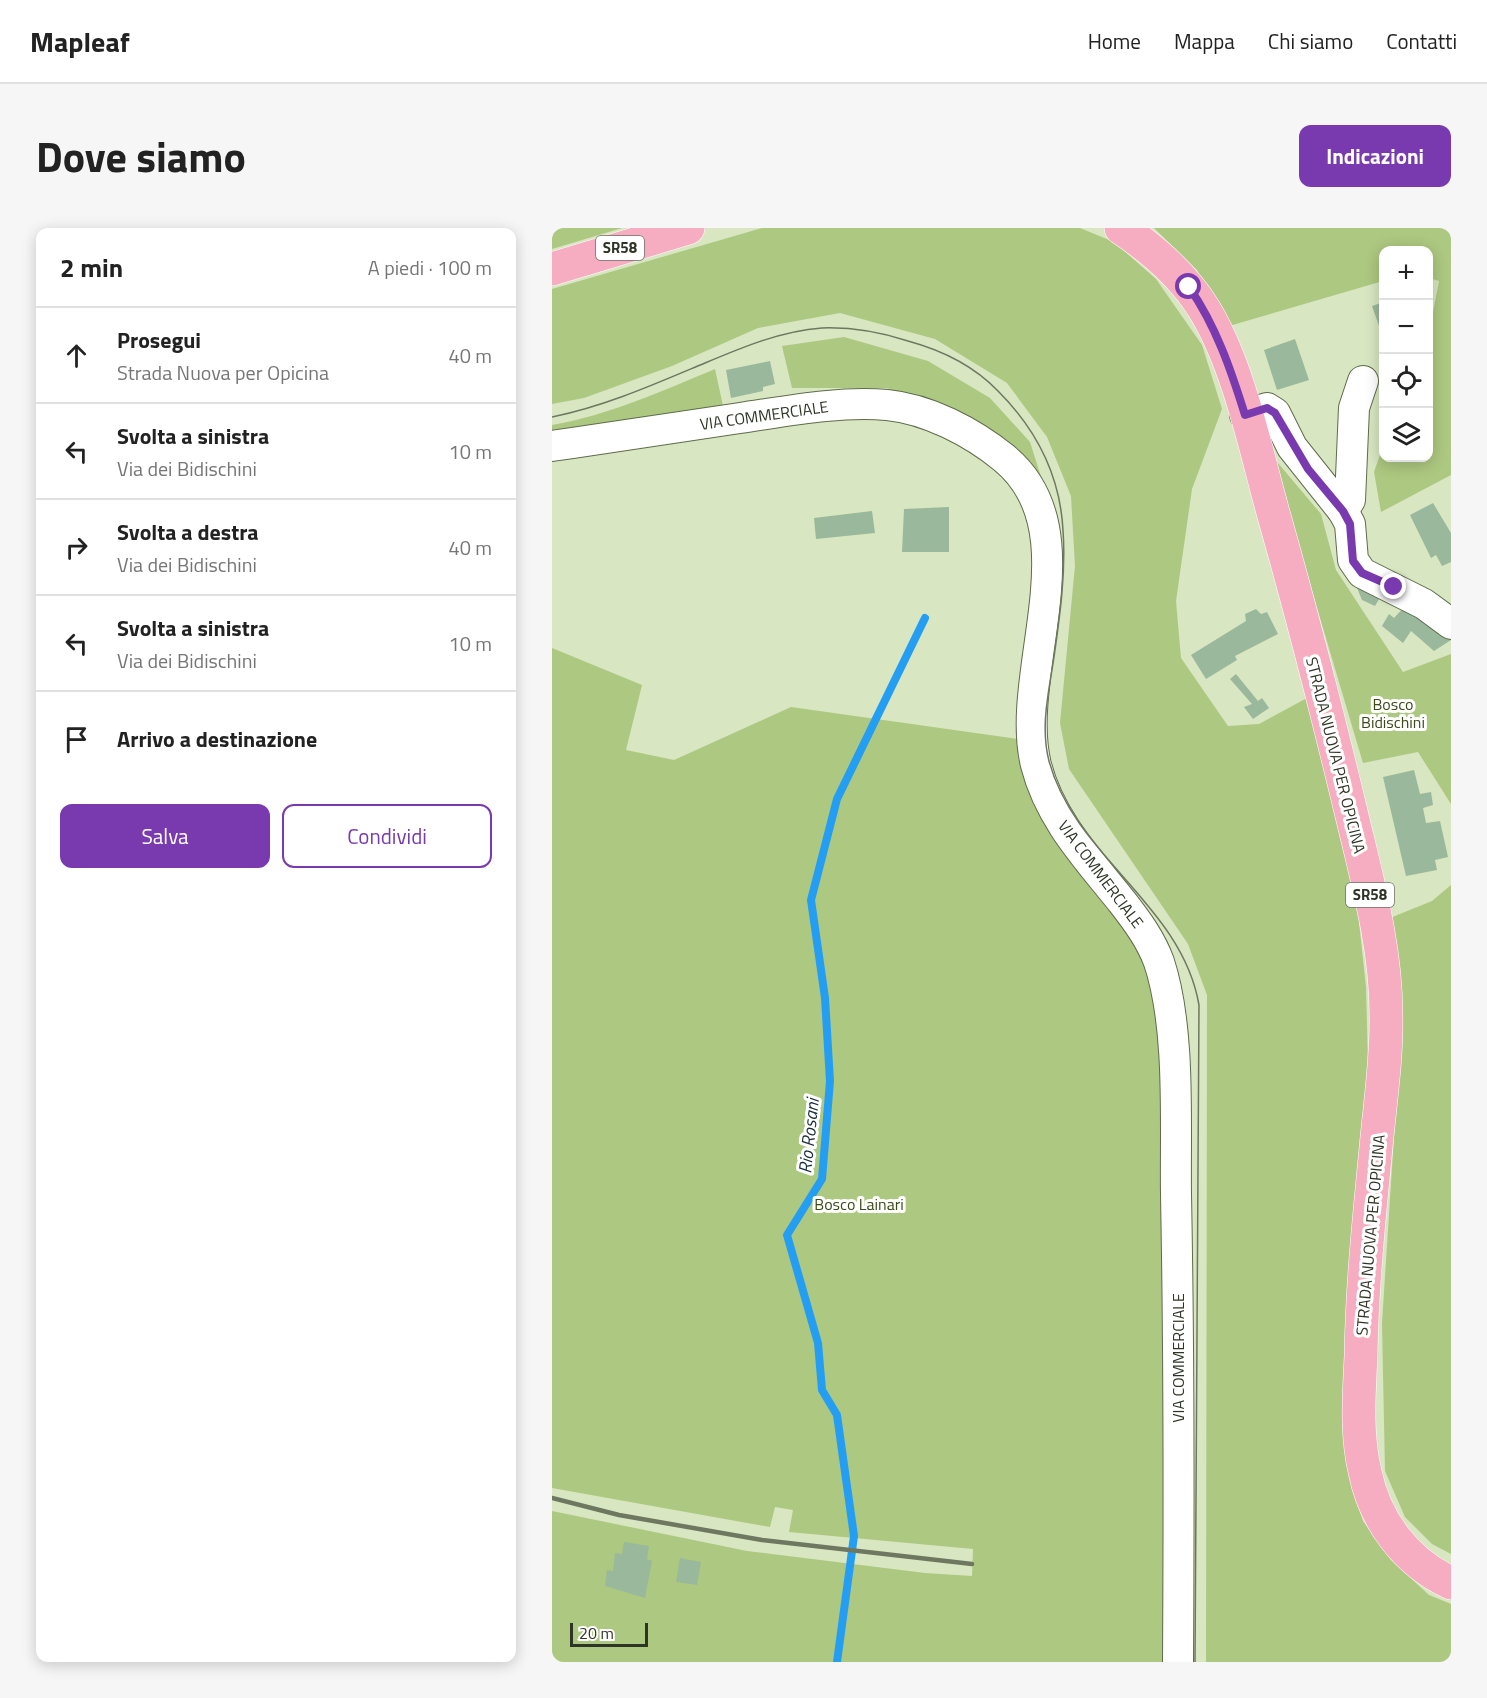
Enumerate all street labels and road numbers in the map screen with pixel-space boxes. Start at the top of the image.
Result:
road number: SR58 [596,236,644,260]
street label: VIA COMMERCIALE [698,394,830,436]
street label: STRADA NUOVA PER OPICINA [1300,654,1372,856]
street label: VIA COMMERCIALE [1052,815,1150,933]
road number: SR58 [1346,883,1394,907]
street label: STRADA NUOVA PER OPICINA [1349,1133,1391,1336]
street label: VIA COMMERCIALE [1166,1293,1190,1423]

